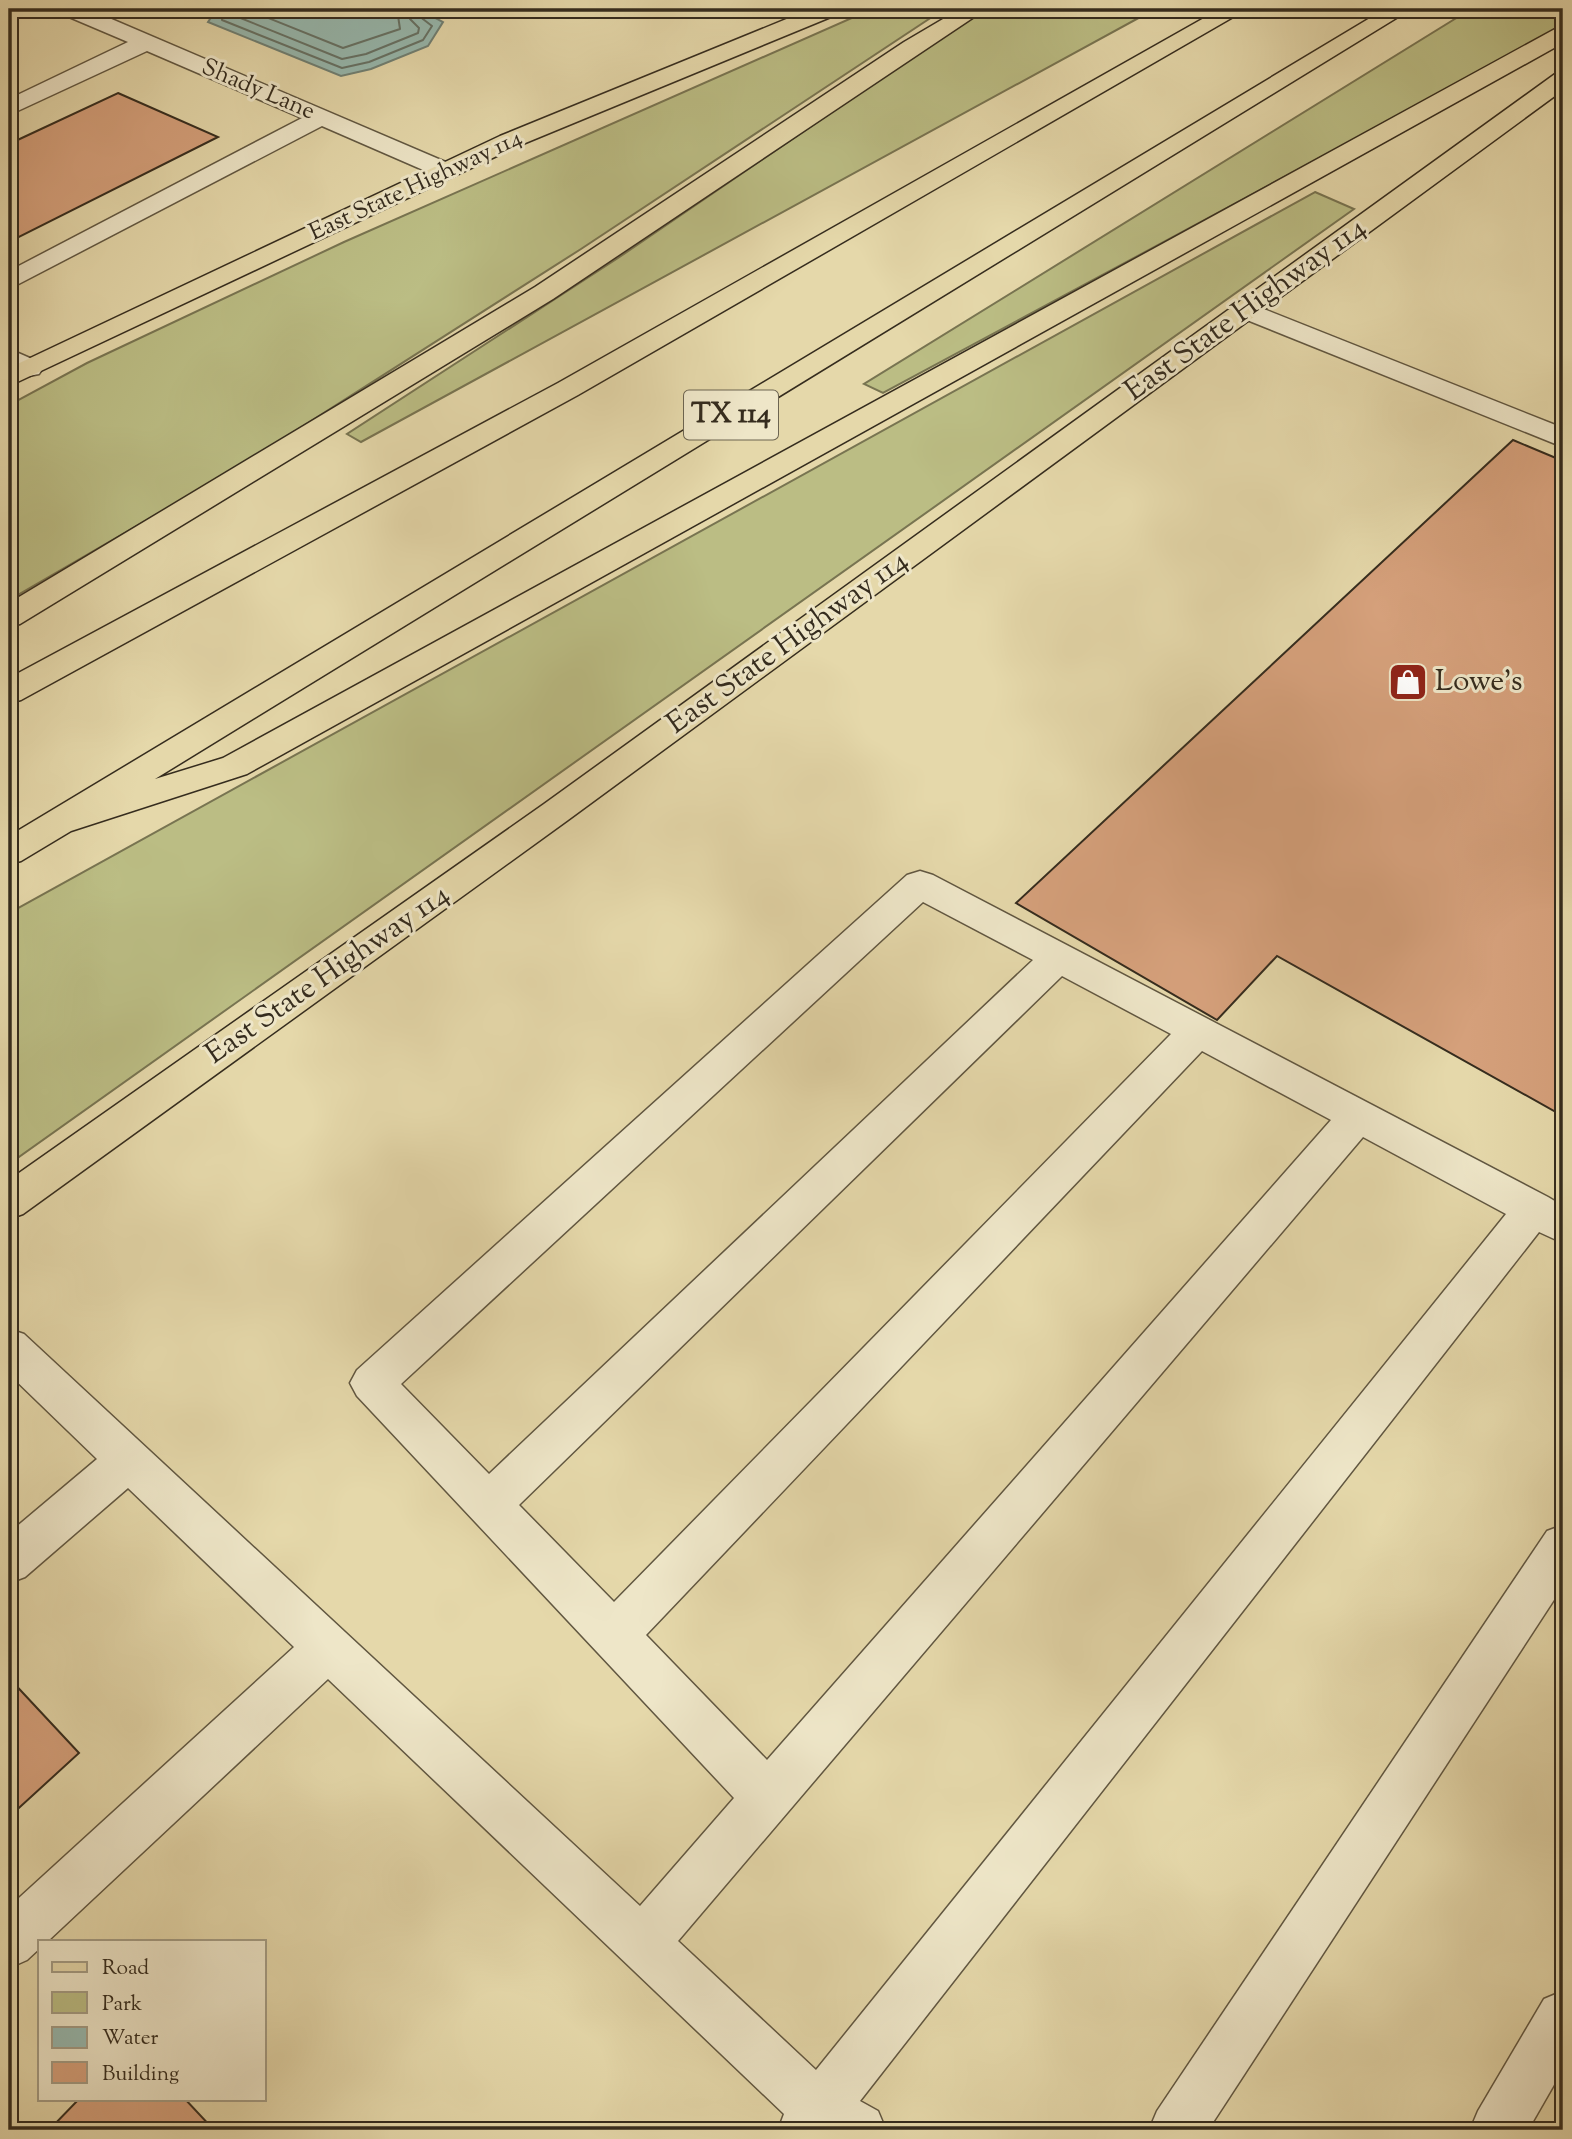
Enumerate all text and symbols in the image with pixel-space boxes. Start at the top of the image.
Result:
street label: Shady Lane [196,51,320,129]
street label: East State Highway 114 [304,122,528,250]
street label: East State Highway 114 [1116,208,1376,412]
road number: TX 114 [684,390,778,440]
street label: East State Highway 114 [658,541,918,745]
shop icon: Lowe's [1387,661,1429,703]
place label: Lowe's [1435,661,1523,704]
street label: East State Highway 114 [197,874,459,1076]
legend [38,1940,266,2100]
text: Road [102,1954,149,1984]
text: Park [102,1990,143,2020]
text: Water [102,2024,159,2054]
text: Building [102,2060,179,2090]

